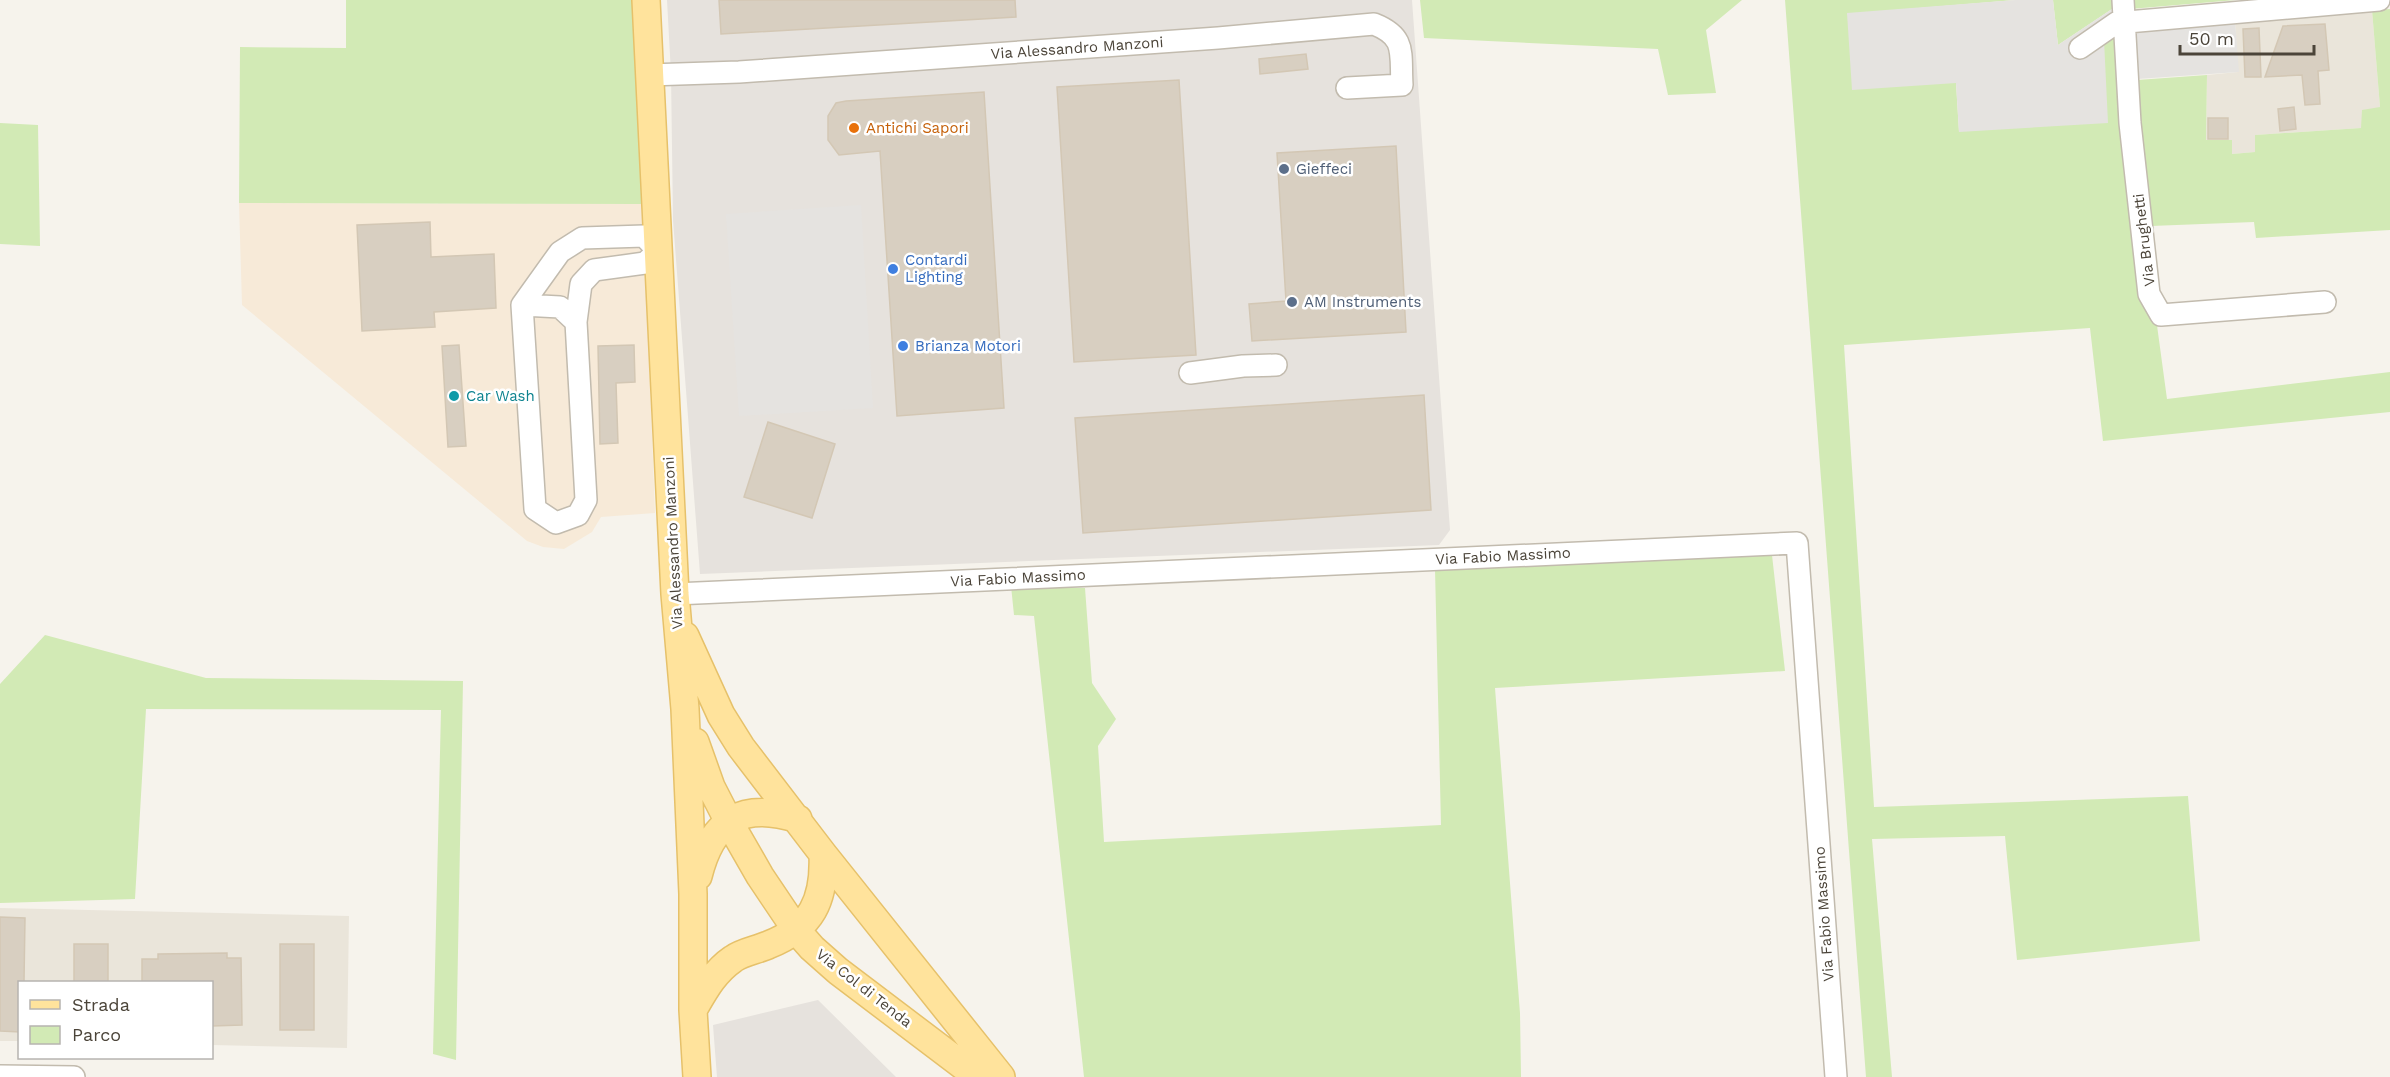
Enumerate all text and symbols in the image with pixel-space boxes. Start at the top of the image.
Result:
scale bar [2180,18,2314,56]
text: 50 m [2189,28,2234,49]
street label: Via Alessandro Manzoni [990,33,1164,63]
place label: Antichi Sapori [866,119,969,137]
marker: Antichi Sapori [847,121,861,135]
place label: Gieffeci [1296,160,1352,178]
marker: Gieffeci [1277,162,1291,176]
street label: Via Brughetti [2129,193,2159,287]
place label: Contardi Lighting [905,251,968,286]
marker: Contardi Lighting [886,262,900,276]
place label: AM Instruments [1304,293,1421,311]
marker: AM Instruments [1285,295,1299,309]
place label: Brianza Motori [915,337,1021,355]
marker: Brianza Motori [896,339,910,353]
place label: Car Wash [466,387,535,405]
marker: Car Wash [447,389,461,403]
street label: Via Alessandro Manzoni [659,456,687,630]
street label: Via Fabio Massimo [1435,543,1571,569]
street label: Via Fabio Massimo [950,565,1086,591]
street label: Via Fabio Massimo [1810,846,1838,982]
street label: Via Col di Tenda [812,945,916,1031]
legend [18,981,213,1059]
text: Strada [72,994,130,1015]
text: Parco [72,1024,121,1045]

